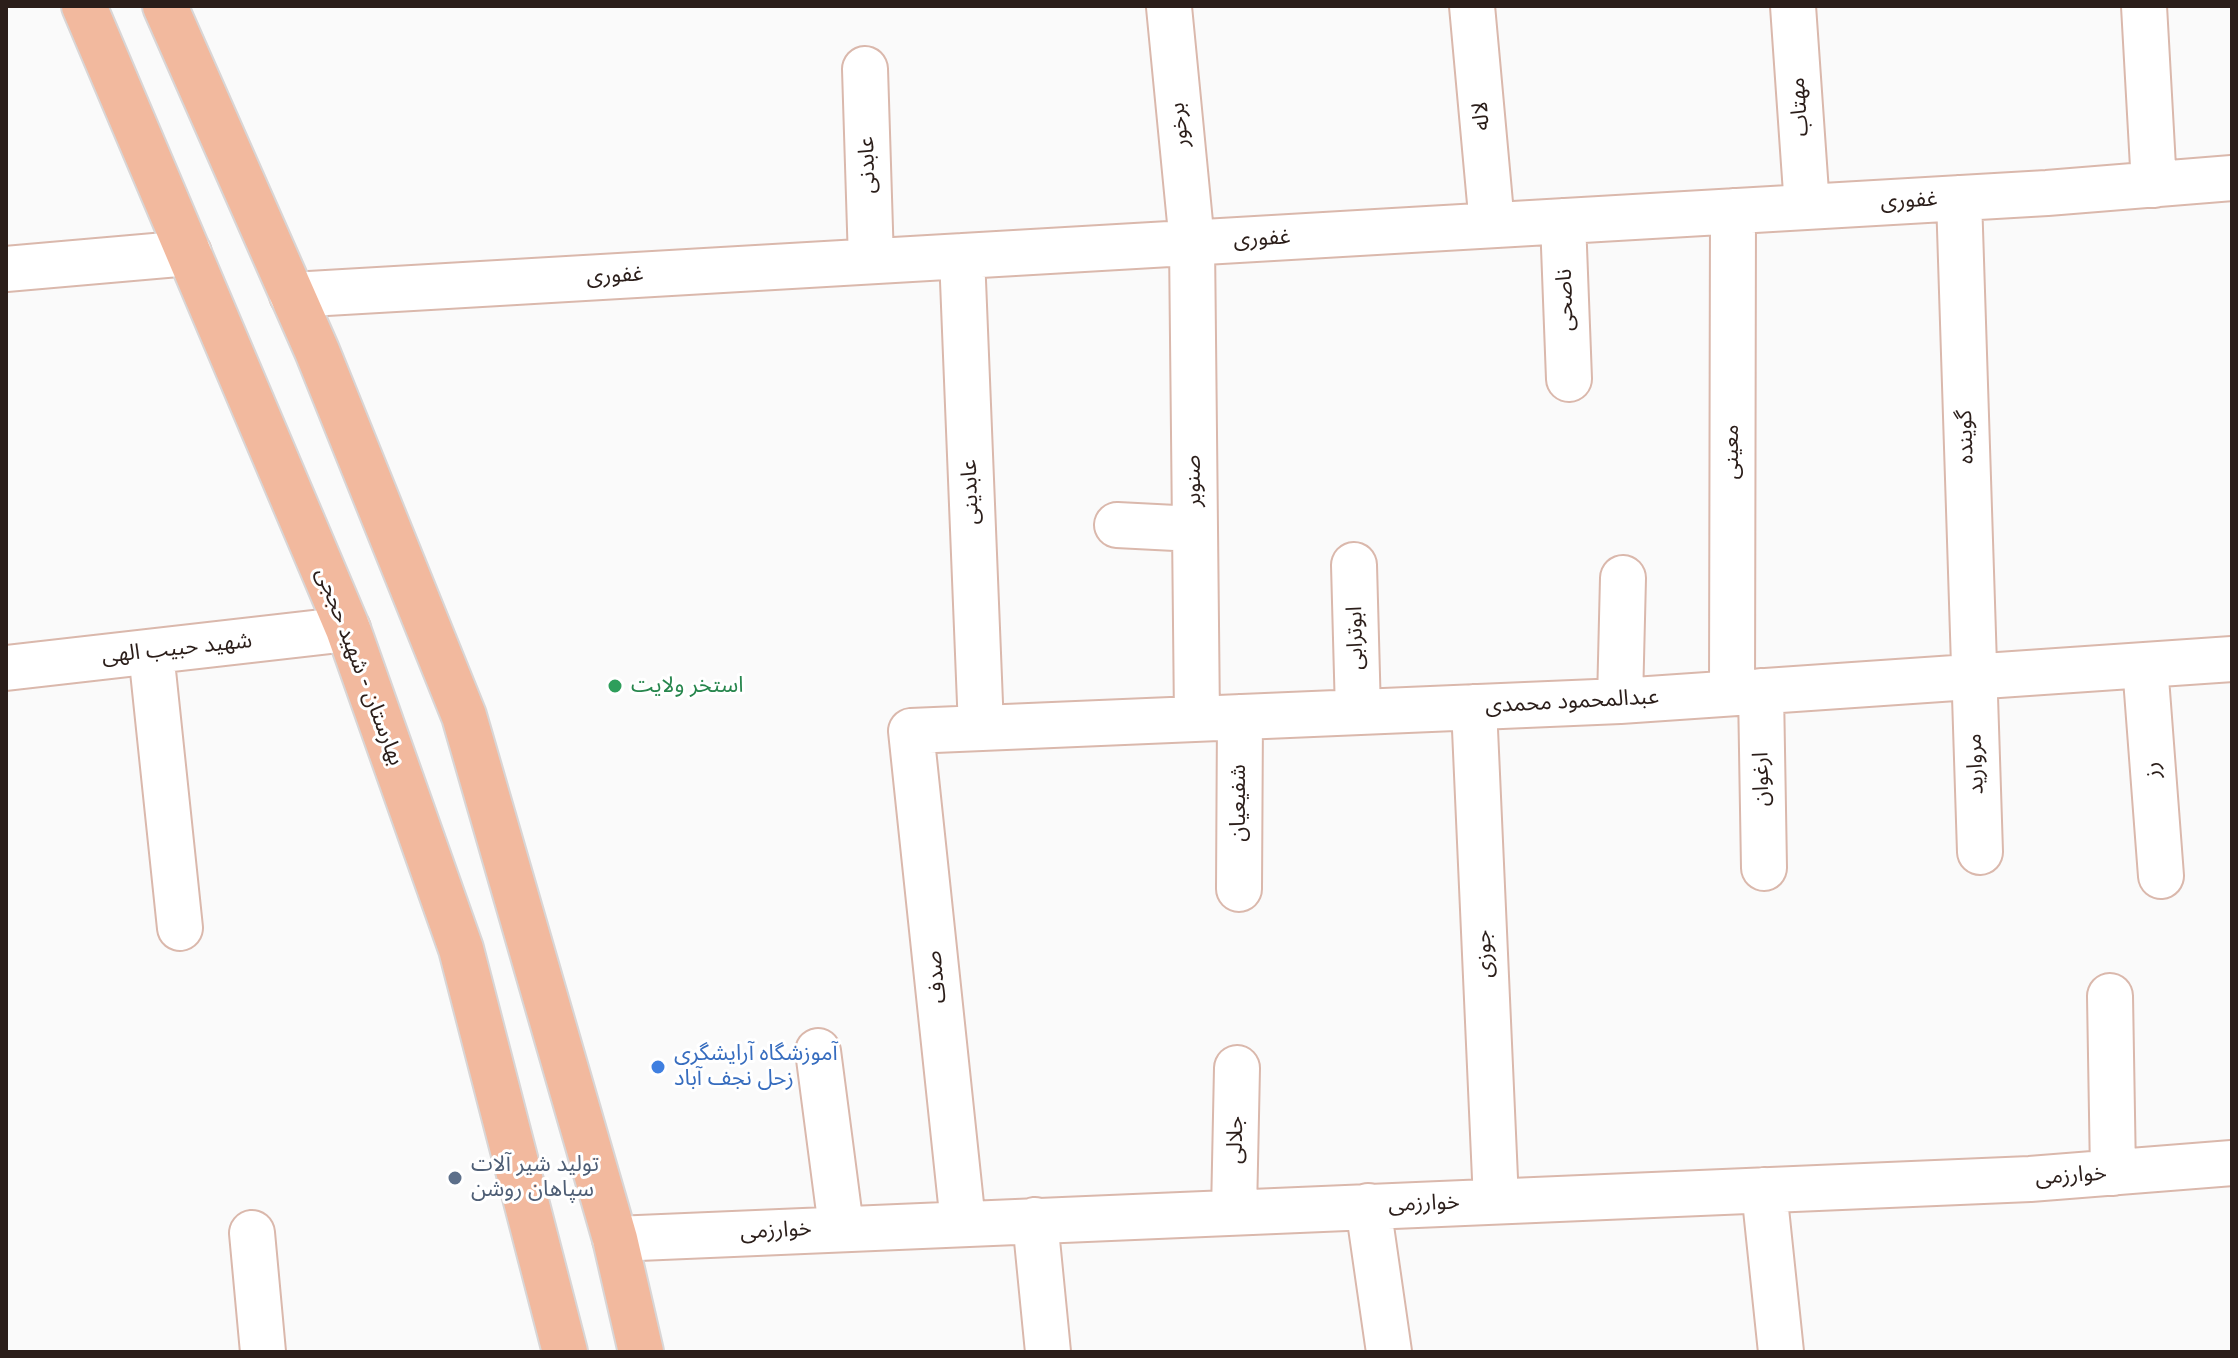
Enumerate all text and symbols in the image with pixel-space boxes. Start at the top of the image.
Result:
street label: مهتاب [1785,77,1815,137]
street label: لاله [1468,100,1496,132]
street label: برخور [1165,101,1195,149]
street label: عابدنی [854,136,882,194]
street label: غفوری [1880,186,1938,216]
street label: غفوری [1233,224,1291,254]
street label: غفوری [586,261,644,291]
street label: ناصحی [1552,268,1580,332]
street label: گوینده [1952,409,1980,465]
street label: معینی [1719,425,1745,479]
street label: صنوبر [1180,455,1208,507]
street label: عابدینی [957,459,985,525]
street label: بهارستان - شهید حججی [309,565,409,769]
street label: ابوترابی [1342,606,1370,670]
street label: شهید حبیب الهی [101,628,253,670]
place label: استخر ولایت [631,673,743,699]
marker: استخر ولایت [606,677,624,695]
street label: عبدالمحمود محمدی [1484,684,1660,720]
street label: مروارید [1962,733,1990,795]
street label: ارغوان [1748,752,1776,806]
street label: رز [2139,761,2167,779]
street label: شفیعیان [1226,764,1252,842]
street label: جوزی [1471,929,1499,979]
street label: صدف [921,949,953,1005]
place label: آموزشگاه آرایشگری زحل نجف آباد [674,1041,838,1092]
marker: آموزشگاه آرایشگری زحل نجف آباد [649,1058,667,1076]
street label: جلالی [1222,1116,1250,1164]
place label: تولید شیر آلات سپاهان روشن [471,1152,599,1204]
street label: خوارزمی [2034,1160,2108,1192]
marker: تولید شیر آلات سپاهان روشن [446,1169,464,1187]
street label: خوارزمی [1388,1190,1460,1218]
street label: خوارزمی [740,1216,812,1246]

